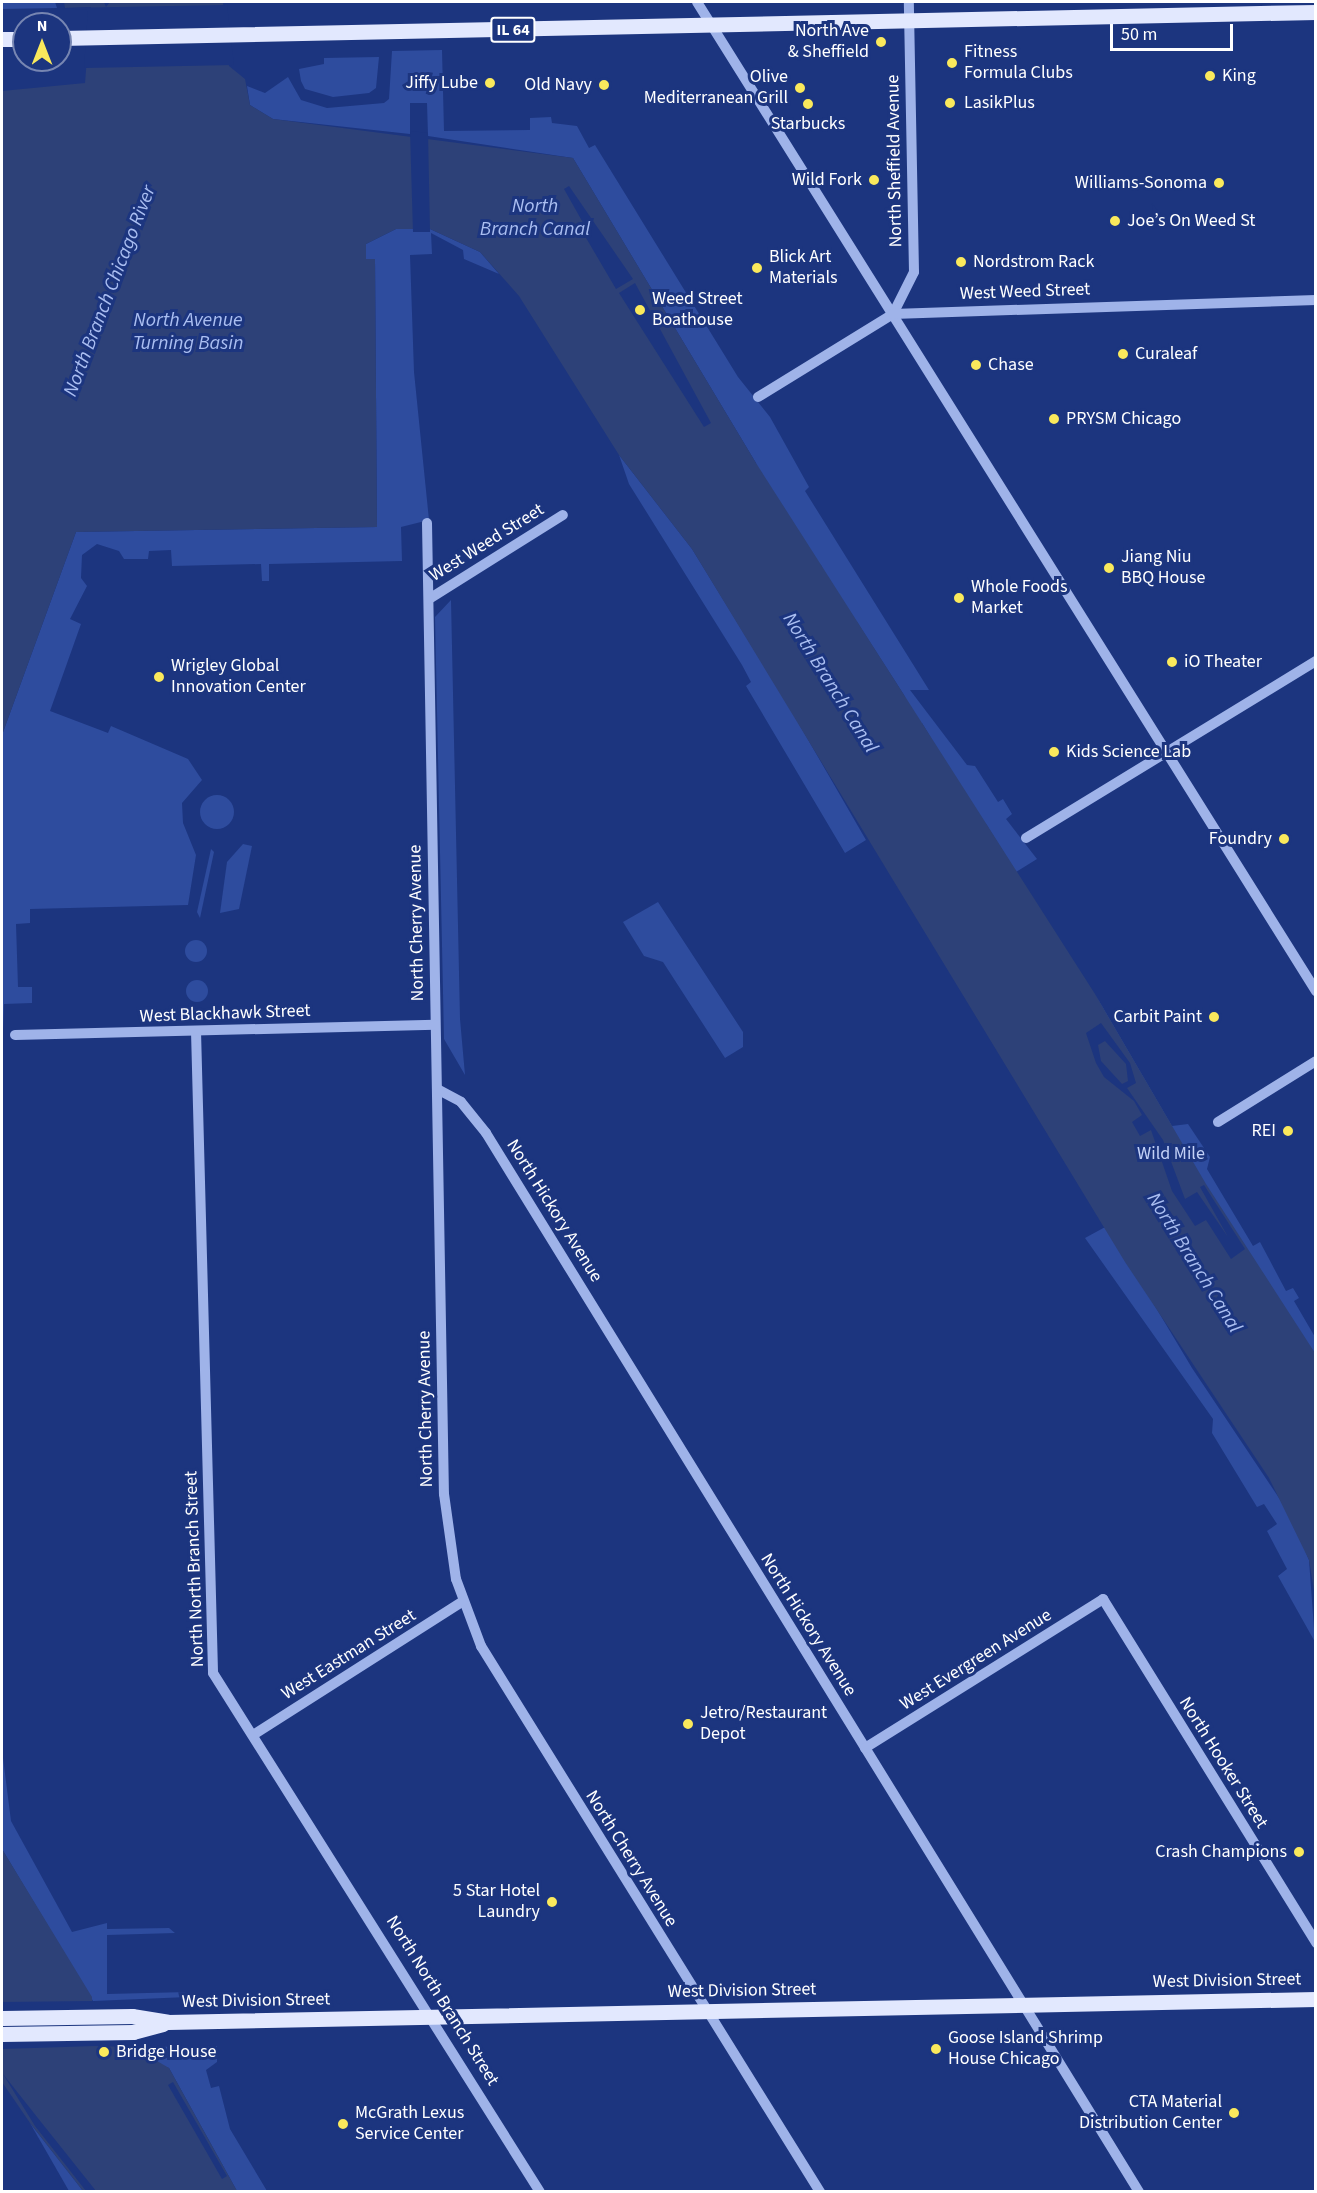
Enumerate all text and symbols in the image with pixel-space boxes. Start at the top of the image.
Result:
north arrow [12,12,72,72]
scale bar [1113,12,1236,50]
text: N [37,15,47,37]
road number: IL 64 [489,17,537,43]
place label: North Ave & Sheffield [788,21,869,63]
text: 50 m [1121,22,1157,47]
marker: North Ave & Sheffield [874,35,888,49]
place label: Fitness Formula Clubs [964,42,1073,84]
marker: Fitness Formula Clubs [945,56,959,70]
place label: King [1222,65,1256,87]
place label: Olive Mediterranean Grill [644,67,788,110]
marker: King [1203,69,1217,83]
place label: Jiffy Lube [405,72,478,94]
place label: Old Navy [524,74,592,96]
street label: North Sheffield Avenue [883,74,907,248]
marker: Jiffy Lube [483,76,497,90]
marker: Old Navy [597,78,611,92]
marker: Olive Mediterranean Grill [793,81,807,95]
place label: LasikPlus [964,92,1035,114]
marker: LasikPlus [941,94,959,112]
marker: Starbucks [801,97,815,111]
place label: Starbucks [771,113,845,135]
place label: Wild Fork [792,169,862,191]
place label: Williams-Sonoma [1075,172,1207,194]
marker: Wild Fork [867,173,881,187]
marker: Williams-Sonoma [1212,176,1226,190]
water label: North Branch Chicago River [59,182,161,400]
water label: North Branch Canal [480,195,590,242]
place label: Joe’s On Weed St [1127,210,1255,232]
marker: Joe’s On Weed St [1108,214,1122,228]
place label: Blick Art Materials [769,247,838,290]
place label: Nordstrom Rack [973,251,1094,273]
marker: Nordstrom Rack [954,255,968,269]
marker: Blick Art Materials [750,261,764,275]
street label: West Weed Street [959,279,1091,305]
place label: Weed Street Boathouse [652,289,743,332]
marker: Weed Street Boathouse [633,303,647,317]
water label: North Avenue Turning Basin [132,308,244,355]
place label: Curaleaf [1135,343,1197,365]
marker: Curaleaf [1116,347,1130,361]
place label: Chase [988,354,1034,376]
marker: Chase [969,358,983,372]
place label: PRYSM Chicago [1066,408,1181,430]
marker: PRYSM Chicago [1047,412,1061,426]
street label: West Weed Street [426,499,548,587]
place label: Jiang Niu BBQ House [1121,547,1205,590]
marker: Jiang Niu BBQ House [1102,561,1116,575]
place label: Whole Foods Market [971,577,1068,620]
marker: Whole Foods Market [952,591,966,605]
water label: North Branch Canal [777,608,883,758]
place label: iO Theater [1184,651,1262,673]
marker: iO Theater [1165,655,1179,669]
place label: Wrigley Global Innovation Center [171,656,306,698]
marker: Wrigley Global Innovation Center [152,670,166,684]
place label: Kids Science Lab [1066,741,1191,763]
marker: Kids Science Lab [1047,745,1061,759]
place label: Foundry [1209,828,1272,850]
marker: Foundry [1277,832,1291,846]
street label: North Cherry Avenue [405,845,429,1001]
street label: West Blackhawk Street [139,1000,311,1028]
place label: Carbit Paint [1113,1006,1202,1028]
marker: Carbit Paint [1207,1010,1221,1024]
place label: REI [1252,1120,1276,1142]
marker: REI [1281,1124,1295,1138]
street label: North Hickory Avenue [501,1136,607,1286]
park label: Wild Mile [1137,1143,1205,1165]
water label: North Branch Canal [1141,1188,1247,1338]
street label: North Cherry Avenue [414,1331,438,1487]
street label: North North Branch Street [181,1471,209,1667]
street label: North Hickory Avenue [755,1550,861,1700]
street label: West Eastman Street [278,1605,420,1705]
street label: West Evergreen Avenue [896,1605,1056,1715]
street label: North Hooker Street [1174,1693,1272,1833]
place label: Jetro/Restaurant Depot [700,1703,827,1746]
marker: Jetro/Restaurant Depot [681,1717,695,1731]
street label: North Cherry Avenue [580,1787,682,1931]
place label: Crash Champions [1155,1841,1287,1863]
marker: Crash Champions [1292,1845,1306,1859]
place label: 5 Star Hotel Laundry [453,1881,540,1924]
marker: 5 Star Hotel Laundry [545,1895,559,1909]
street label: North North Branch Street [381,1912,503,2090]
street label: West Division Street [1153,1969,1301,1993]
street label: West Division Street [668,1979,816,2003]
street label: West Division Street [182,1989,330,2013]
place label: Goose Island Shrimp House Chicago [948,2028,1103,2070]
place label: Bridge House [116,2041,216,2063]
marker: Goose Island Shrimp House Chicago [929,2042,943,2056]
marker: Bridge House [97,2045,111,2059]
place label: CTA Material Distribution Center [1079,2092,1222,2134]
place label: McGrath Lexus Service Center [355,2103,464,2146]
marker: CTA Material Distribution Center [1227,2106,1241,2120]
marker: McGrath Lexus Service Center [336,2117,350,2131]

